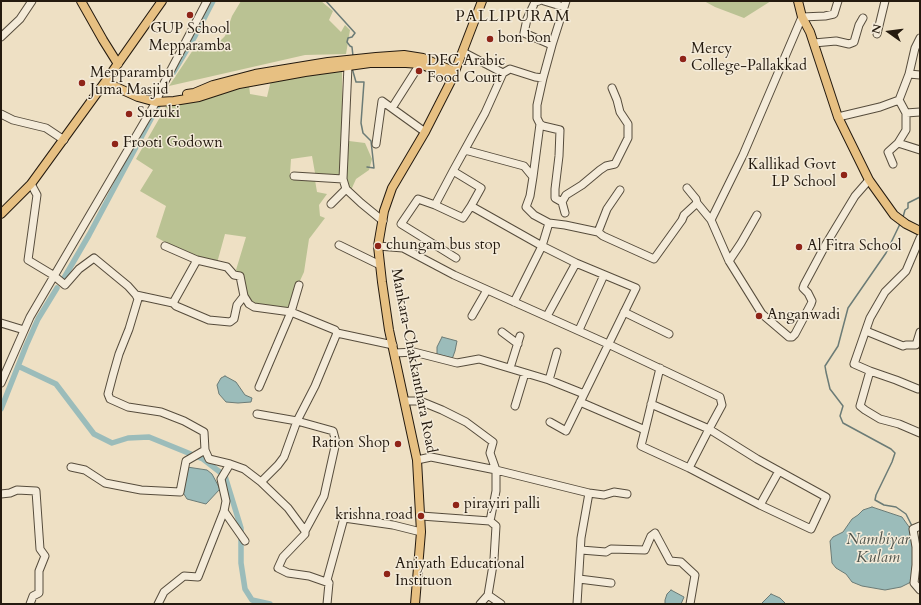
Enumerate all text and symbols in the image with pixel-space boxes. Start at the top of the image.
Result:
district label: PALLIPURAM [455,7,571,27]
marker: GUP School Mepparamba [185,10,195,20]
north arrow [869,12,909,52]
place label: GUP School Mepparamba [149,21,231,56]
text: N [868,23,885,35]
place label: bon bon [498,30,551,48]
marker: bon bon [485,34,495,44]
place label: Mercy College-Pallakkad [691,41,807,76]
place label: DFC Arabic Food Court [427,53,505,88]
marker: Mercy College-Pallakkad [678,54,688,64]
place label: Mepparambu Juma Masjid [90,65,174,100]
marker: DFC Arabic Food Court [414,66,424,76]
marker: Mepparambu Juma Masjid [77,78,87,88]
place label: Suzuki [137,105,180,123]
marker: Suzuki [124,109,134,119]
place label: Frooti Godown [123,135,223,153]
marker: Frooti Godown [110,139,120,149]
place label: Kallikad Govt LP School [748,157,836,192]
marker: Kallikad Govt LP School [839,170,849,180]
place label: chungam bus stop [386,237,501,255]
place label: Al Fitra School [807,238,902,256]
marker: chungam bus stop [373,241,383,251]
marker: Al Fitra School [794,242,804,252]
street label: Mankara-Chakkanthara Road [386,267,440,455]
place label: Anganwadi [767,307,840,325]
marker: Anganwadi [754,311,764,321]
place label: Ration Shop [312,435,390,453]
marker: Ration Shop [393,439,403,449]
place label: pirayiri palli [464,496,540,514]
marker: pirayiri palli [451,500,461,510]
place label: krishna road [335,507,413,525]
marker: krishna road [416,511,426,521]
water label: Nambiyar Kulam [846,530,910,568]
place label: Aniyath Educational Instituon [395,556,525,591]
marker: Aniyath Educational Instituon [382,569,392,579]

